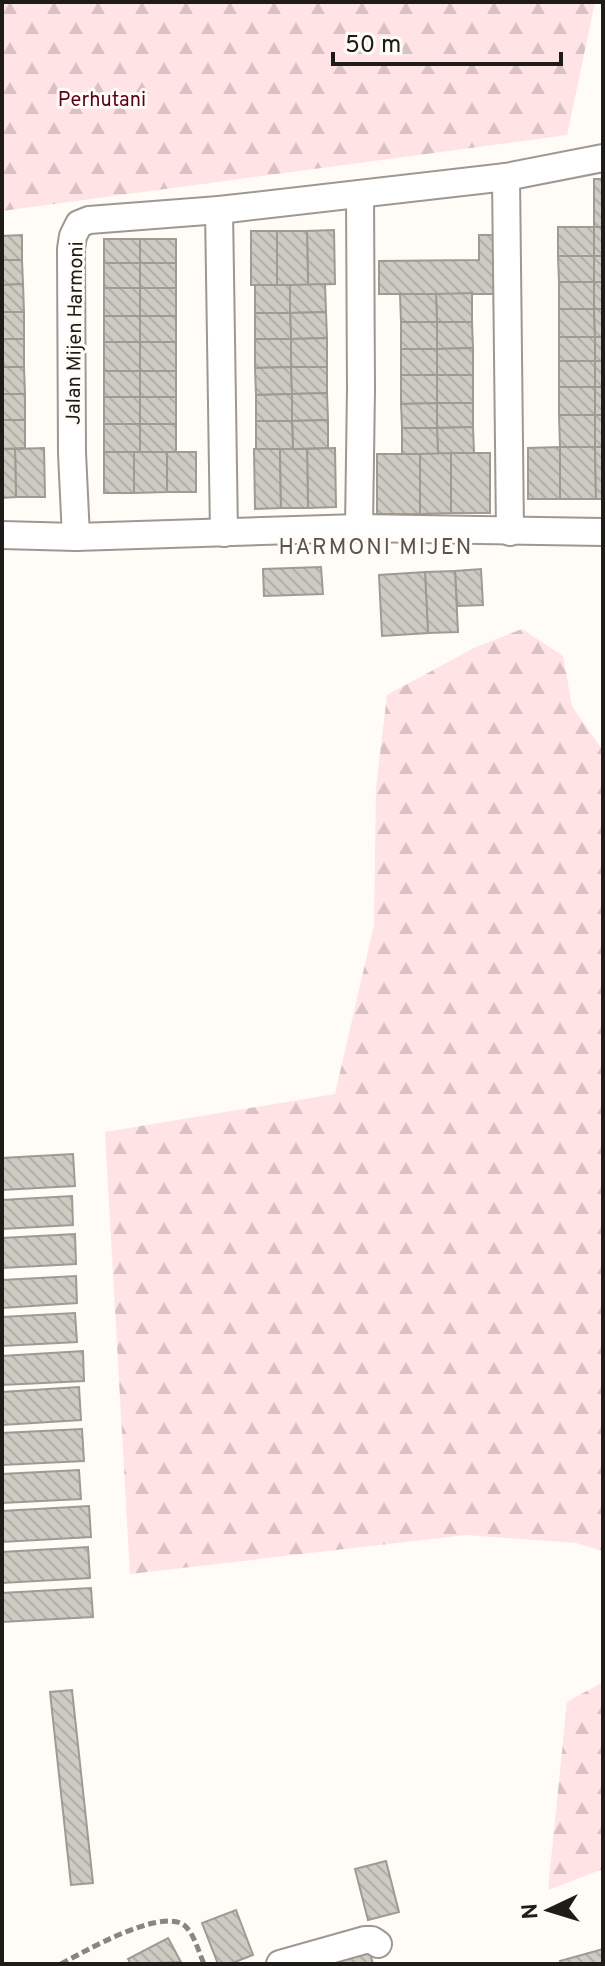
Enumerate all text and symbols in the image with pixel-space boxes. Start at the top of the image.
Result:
scale bar [333,16,561,66]
text: 50 m [345,31,401,61]
park label: Perhutani [58,88,146,114]
street label: Jalan Mijen Harmoni [61,241,91,425]
district label: HARMONI MIJEN [279,535,473,562]
north arrow [509,1870,589,1950]
text: N [518,1902,546,1920]

